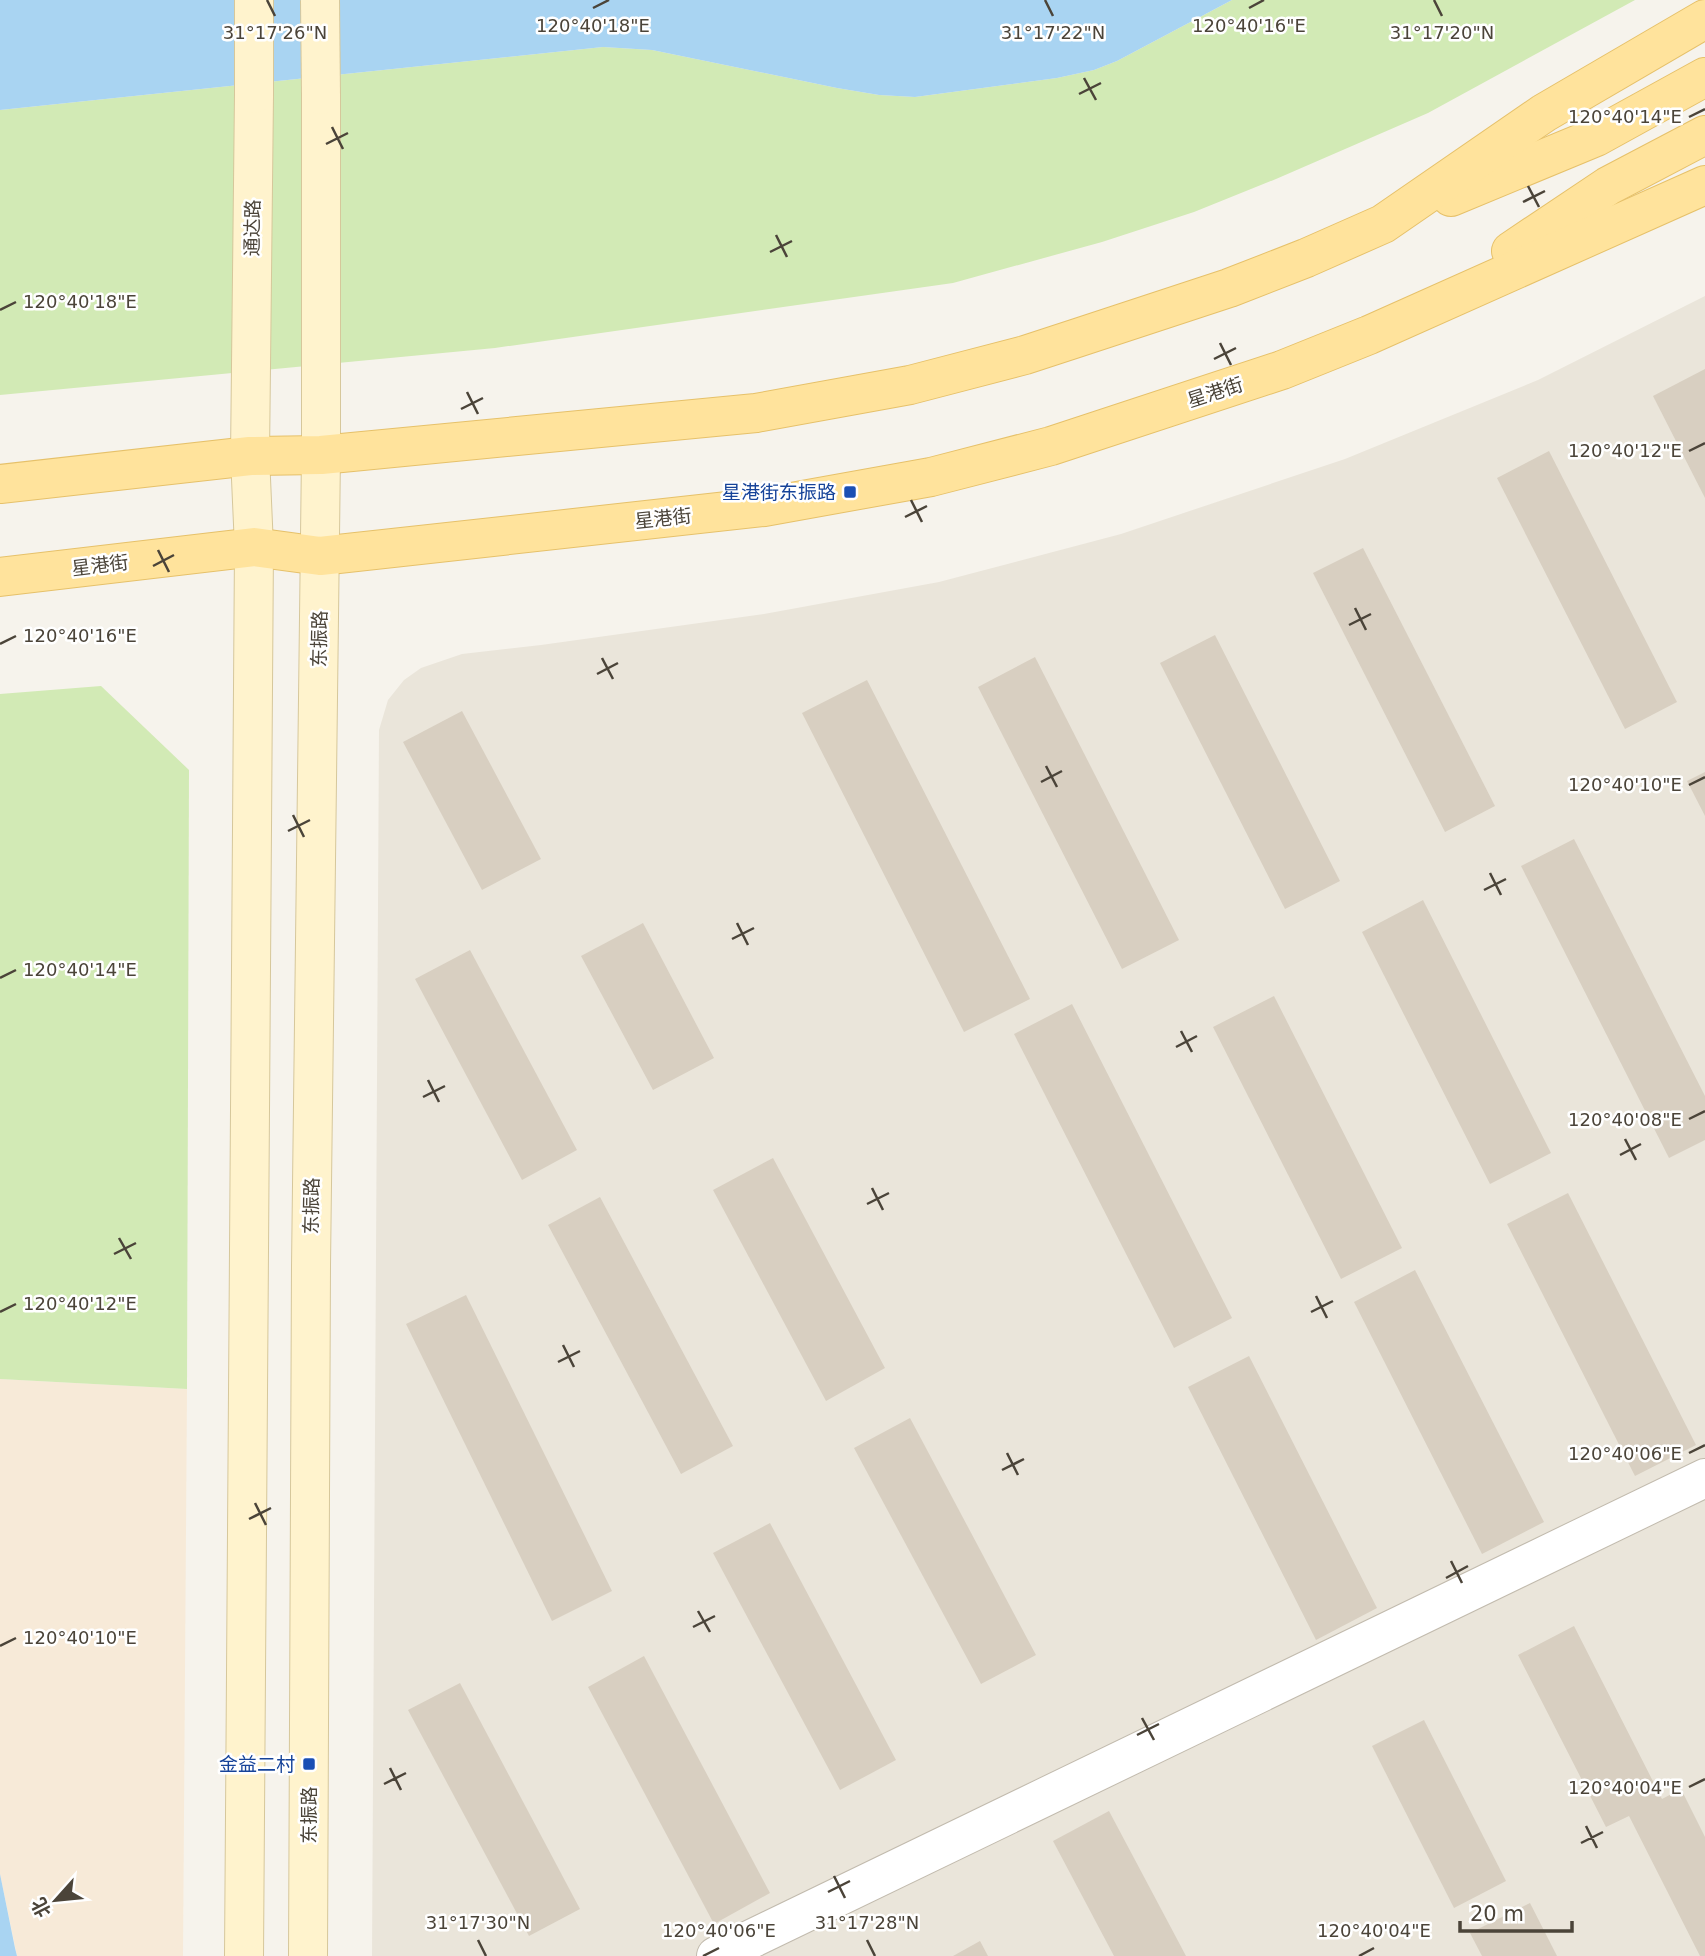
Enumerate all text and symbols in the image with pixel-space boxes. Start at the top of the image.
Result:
text: 120°40'18"E [536,15,650,36]
text: 120°40'16"E [1192,15,1306,36]
text: 31°17'26"N [223,22,327,43]
text: 31°17'22"N [1001,22,1105,43]
text: 31°17'20"N [1390,22,1494,43]
text: 120°40'14"E [1568,106,1682,127]
street label: 通达路 [241,199,263,257]
text: 120°40'18"E [23,291,137,312]
street label: 星港街 [1184,373,1246,411]
text: 120°40'12"E [1568,440,1682,461]
place label: 星港街东振路 [722,481,836,503]
marker: 星港街东振路 [842,484,858,500]
street label: 星港街 [633,504,693,532]
street label: 星港街 [70,551,130,579]
street label: 东振路 [308,610,330,668]
text: 120°40'16"E [23,625,137,646]
text: 120°40'10"E [1568,774,1682,795]
text: 120°40'14"E [23,959,137,980]
text: 120°40'08"E [1568,1109,1682,1130]
street label: 东振路 [300,1177,322,1235]
text: 120°40'12"E [23,1293,137,1314]
text: 120°40'06"E [1568,1443,1682,1464]
text: 120°40'10"E [23,1627,137,1648]
place label: 金益二村 [219,1753,295,1775]
marker: 金益二村 [301,1756,317,1772]
text: 120°40'04"E [1568,1777,1682,1798]
street label: 东振路 [298,1786,320,1844]
north arrow [21,1865,91,1935]
scale bar [1460,1890,1572,1934]
text: 北 [27,1894,55,1921]
text: 20 m [1470,1902,1524,1926]
text: 31°17'30"N [426,1912,530,1933]
text: 31°17'28"N [815,1912,919,1933]
text: 120°40'06"E [662,1920,776,1941]
text: 120°40'04"E [1317,1920,1431,1941]

